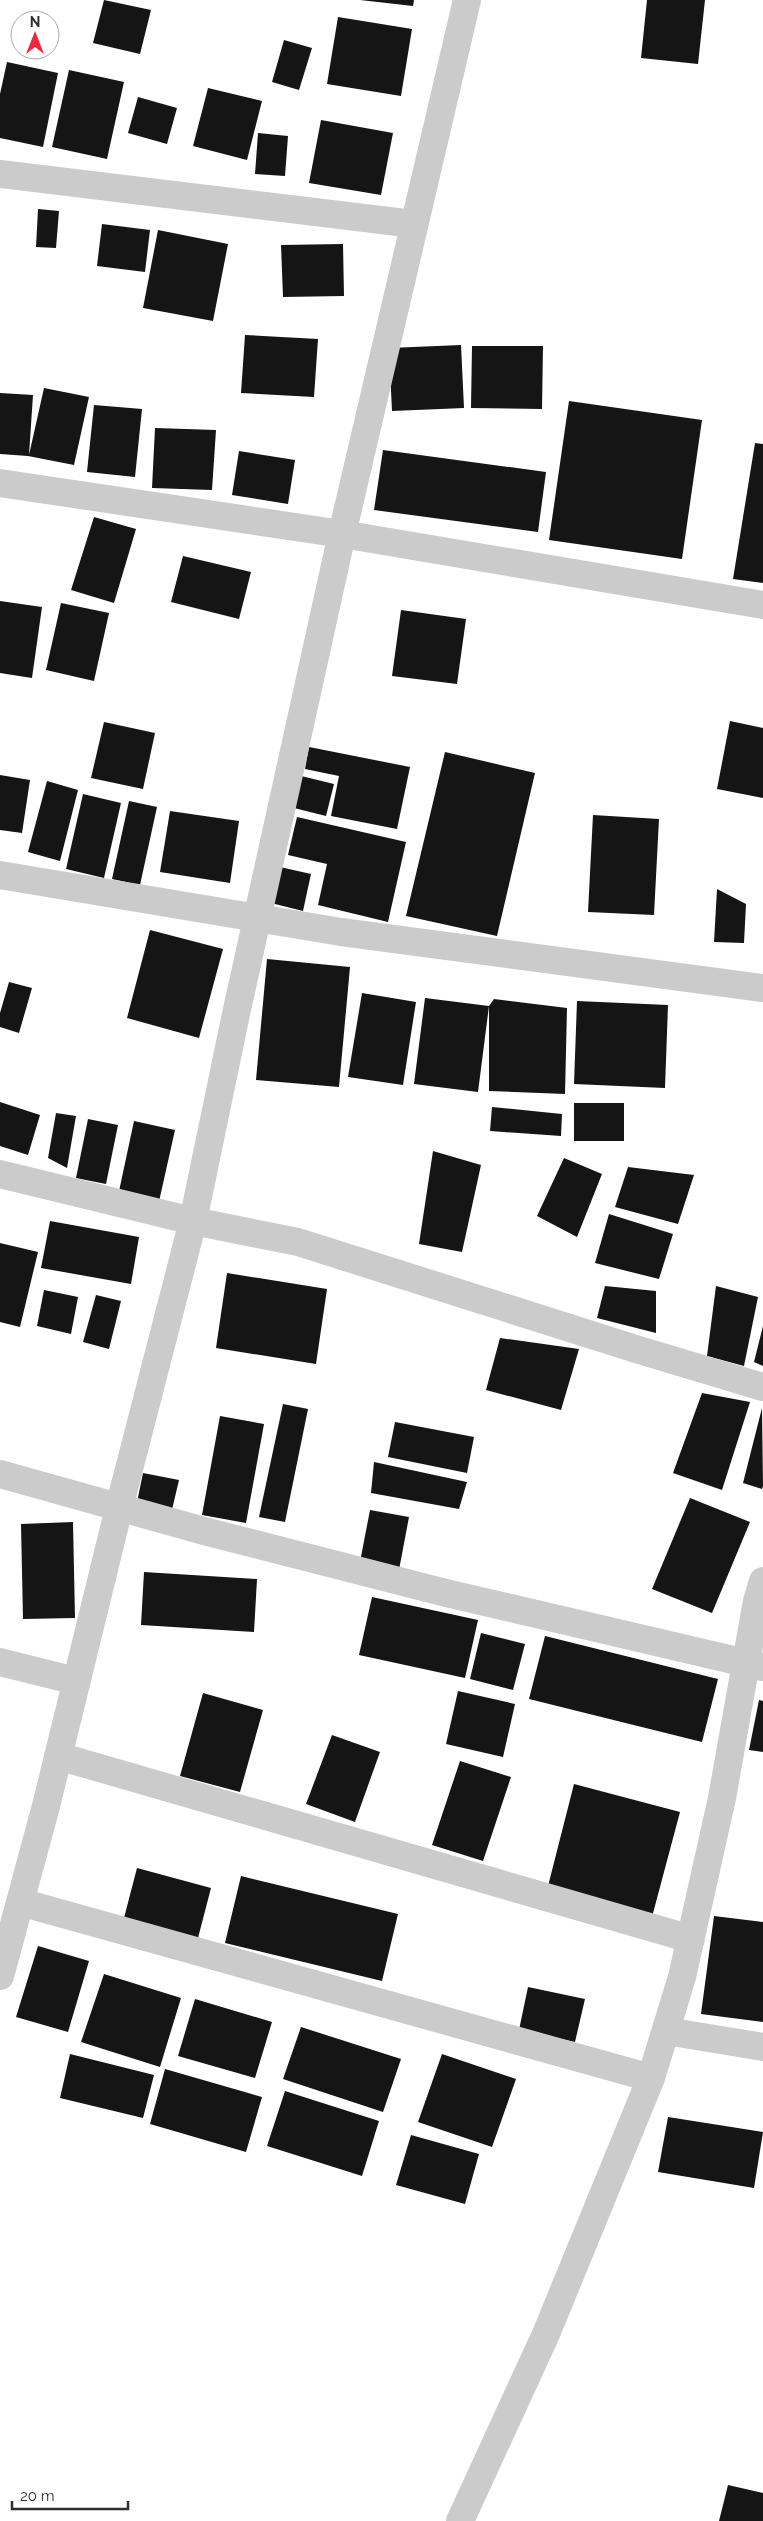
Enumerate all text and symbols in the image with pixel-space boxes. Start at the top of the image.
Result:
north arrow [10,10,60,60]
text: N [30,14,40,30]
scale bar [12,2478,129,2510]
text: 20 m [20,2487,55,2505]

